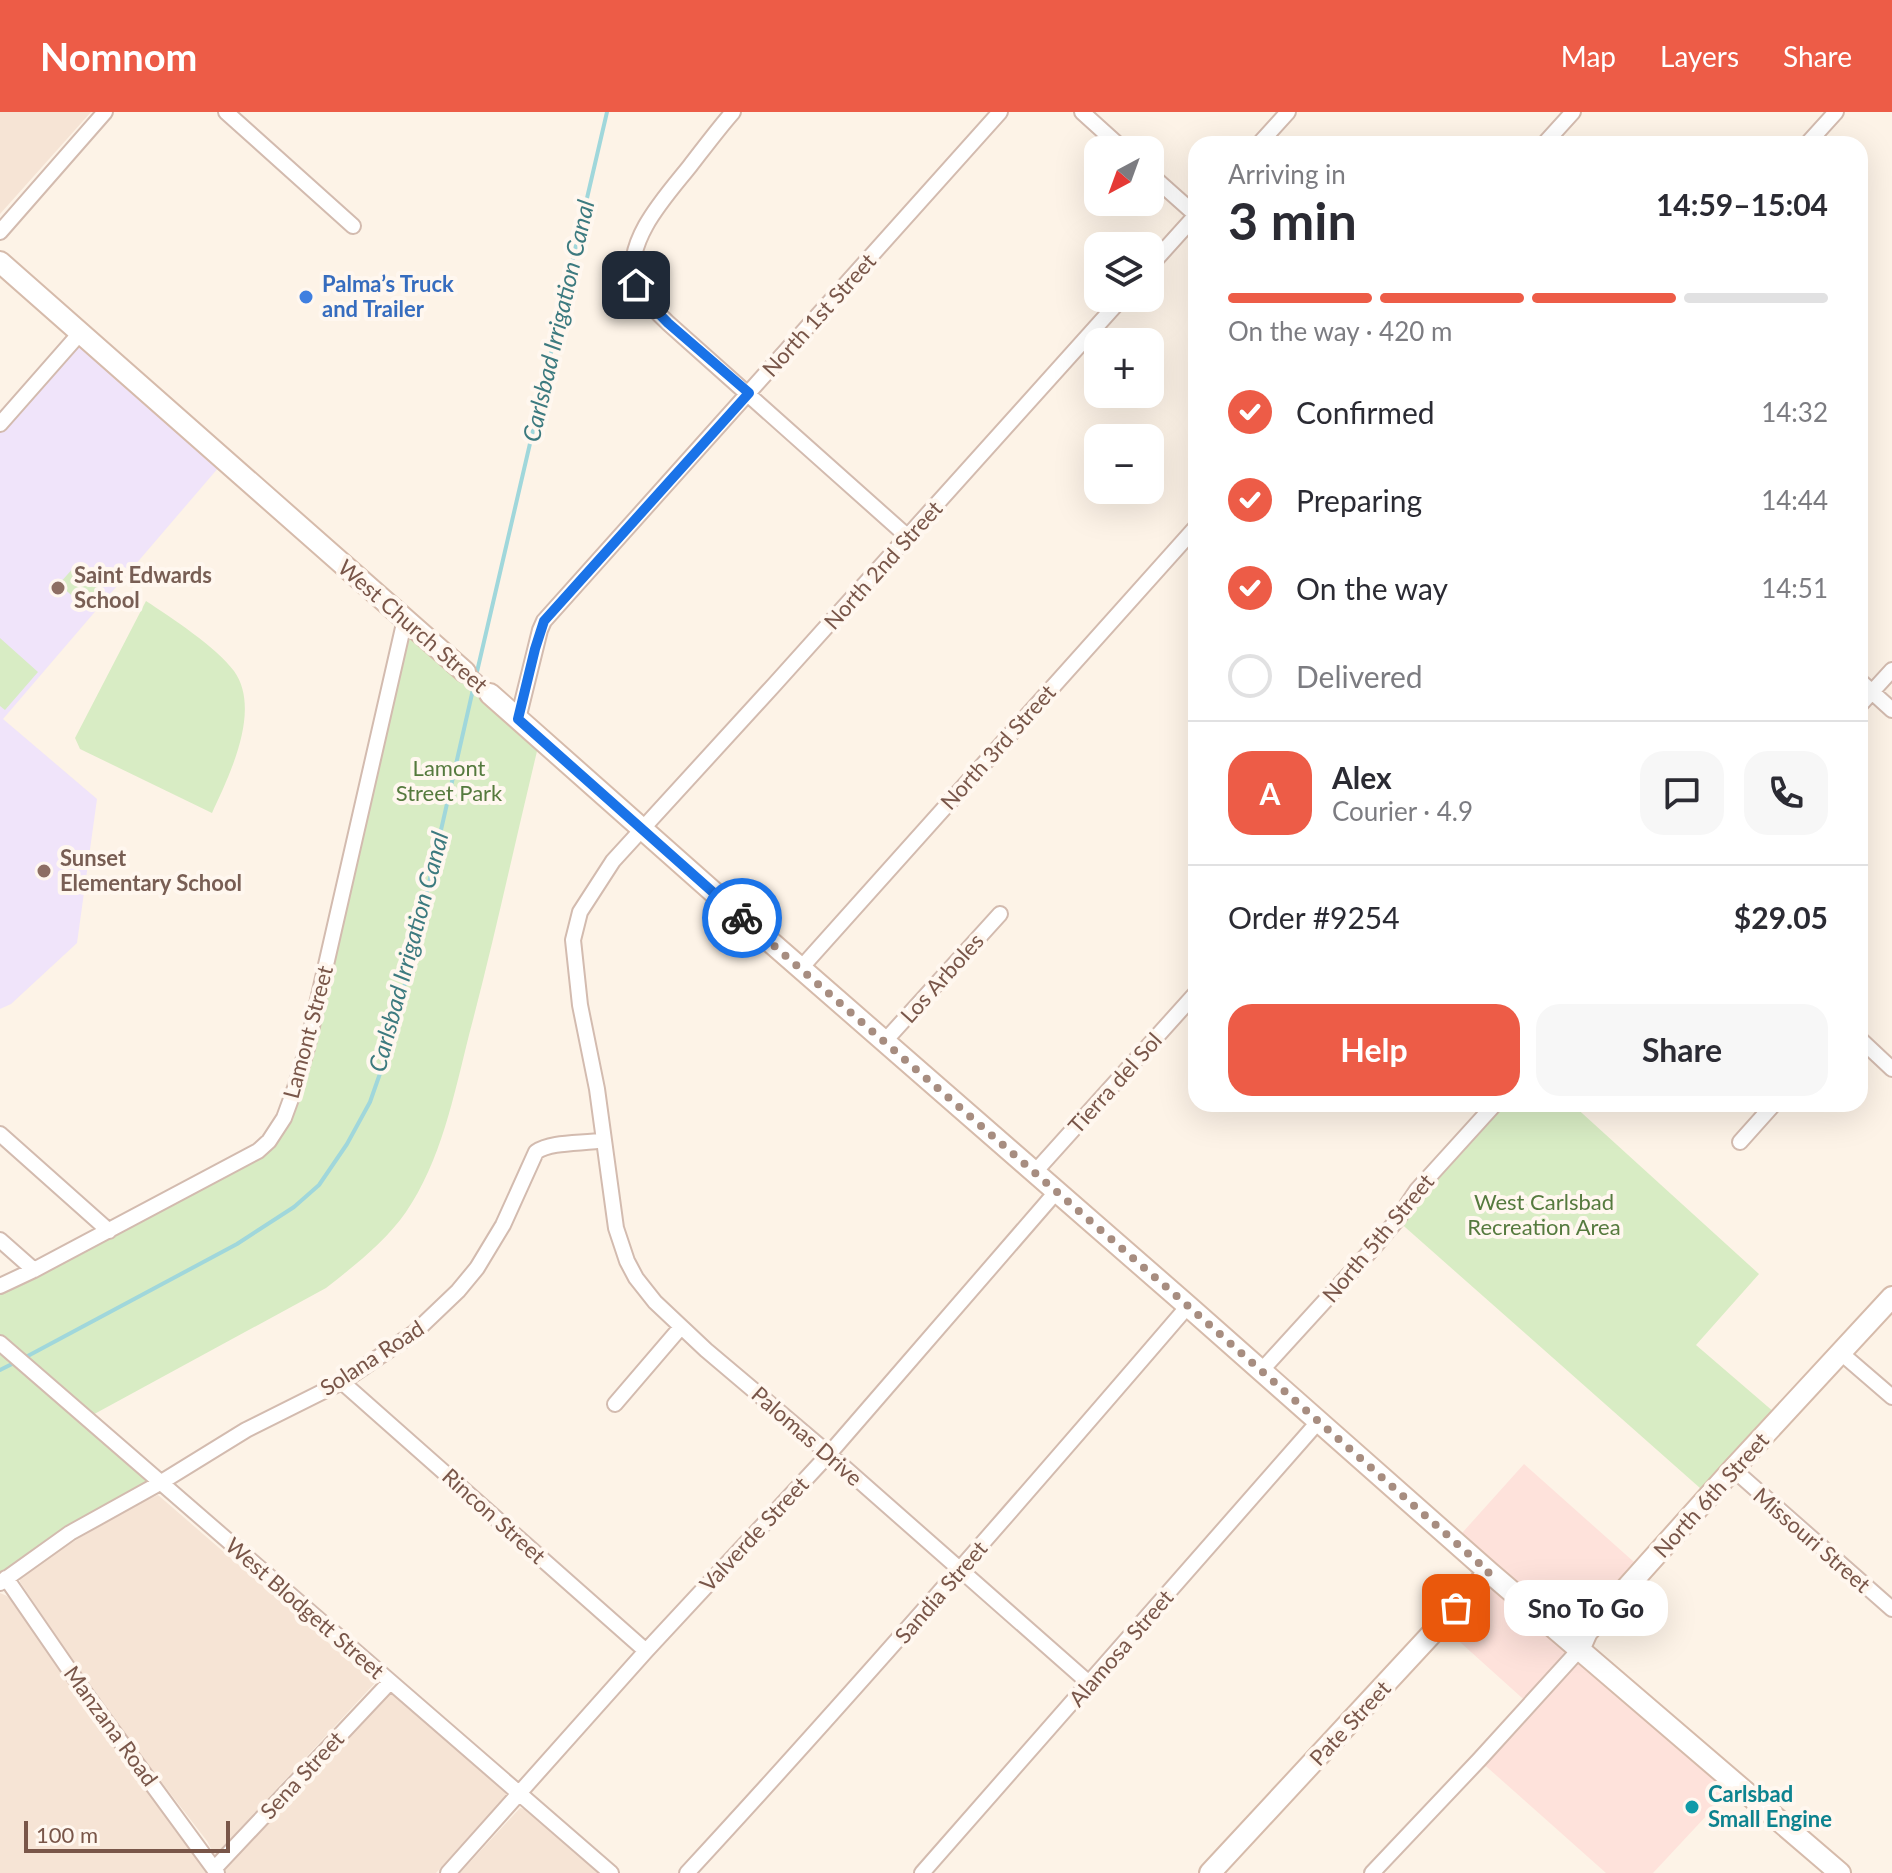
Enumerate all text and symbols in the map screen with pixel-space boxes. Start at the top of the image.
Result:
text: Nomnom [40,33,197,79]
text: Map [1561,39,1616,73]
text: Layers [1660,39,1739,73]
text: Share [1783,39,1852,73]
north arrow [1084,136,1164,216]
map controls [1084,136,1164,504]
text: Arriving in [1228,158,1346,190]
text: 14:59–15:04 [1656,186,1828,222]
text: 3 min [1228,189,1357,251]
water label: Carlsbad Irrigation Canal [516,196,600,444]
button: layers [1084,232,1164,312]
street label: North 1st Street [756,247,881,382]
pin [602,251,670,319]
icon: home [614,263,658,307]
place label: Palma’s Truck and Trailer [322,270,454,322]
marker: Palma’s Truck and Trailer [297,288,315,306]
text: On the way · 420 m [1228,315,1452,347]
button: + [1084,328,1164,408]
icon: check [1228,390,1272,434]
text: Confirmed [1296,394,1435,430]
text: 14:32 [1761,396,1828,428]
button: − [1084,424,1164,504]
icon: check [1228,478,1272,522]
text: Preparing [1296,482,1422,518]
text: 14:44 [1761,484,1828,516]
street label: North 2nd Street [818,495,947,635]
street label: West Church Street [333,553,494,698]
place label: Saint Edwards School [74,561,212,613]
icon: check [1228,566,1272,610]
text: On the way [1296,570,1448,606]
text: 14:51 [1761,572,1828,604]
marker: Saint Edwards School [49,579,67,597]
text: Delivered [1296,658,1423,694]
street label: North 3rd Street [934,678,1061,815]
button: chat [1640,751,1724,835]
button: phone [1744,751,1828,835]
park label: Lamont Street Park [396,754,503,806]
text: Alex [1332,759,1392,795]
text: A [1260,775,1280,811]
text: Courier · 4.9 [1332,795,1473,827]
water label: Carlsbad Irrigation Canal [362,828,454,1075]
place label: Sunset Elementary School [60,844,242,896]
marker: Sunset Elementary School [35,862,53,880]
courier [702,878,782,958]
icon: bike [720,896,764,940]
text: Order #9254 [1228,899,1400,935]
text: $29.05 [1734,899,1828,935]
street label: Los Arboles [894,927,989,1028]
street label: Lamont Street [277,962,338,1101]
button: Help [1228,1004,1520,1096]
button: Share [1536,1004,1828,1096]
street label: Tierra del Sol [1062,1027,1167,1139]
street label: North 5th Street [1316,1168,1439,1307]
park label: West Carlsbad Recreation Area [1467,1188,1621,1240]
street label: Solana Road [315,1314,429,1401]
street label: Palomas Drive [746,1380,868,1491]
street label: North 6th Street [1647,1426,1774,1563]
street label: Rincon Street [437,1462,552,1569]
street label: Valverde Street [694,1471,814,1597]
street label: Missouri Street [1748,1481,1876,1598]
street label: West Blodgett Street [220,1531,390,1684]
street label: Sandia Street [889,1535,993,1648]
pin [1422,1574,1490,1642]
callout: Sno To Go [1504,1580,1668,1636]
street label: Alamosa Street [1063,1584,1179,1711]
icon: bag [1434,1586,1478,1630]
text: Sno To Go [1528,1592,1644,1624]
street label: Manzana Road [59,1660,164,1791]
street label: Pate Street [1303,1674,1396,1771]
street label: Sena Street [254,1725,349,1824]
place label: Carlsbad Small Engine [1708,1780,1832,1832]
marker: Carlsbad Small Engine [1683,1798,1701,1816]
scale bar [24,1817,230,1853]
text: 100 m [36,1821,98,1848]

